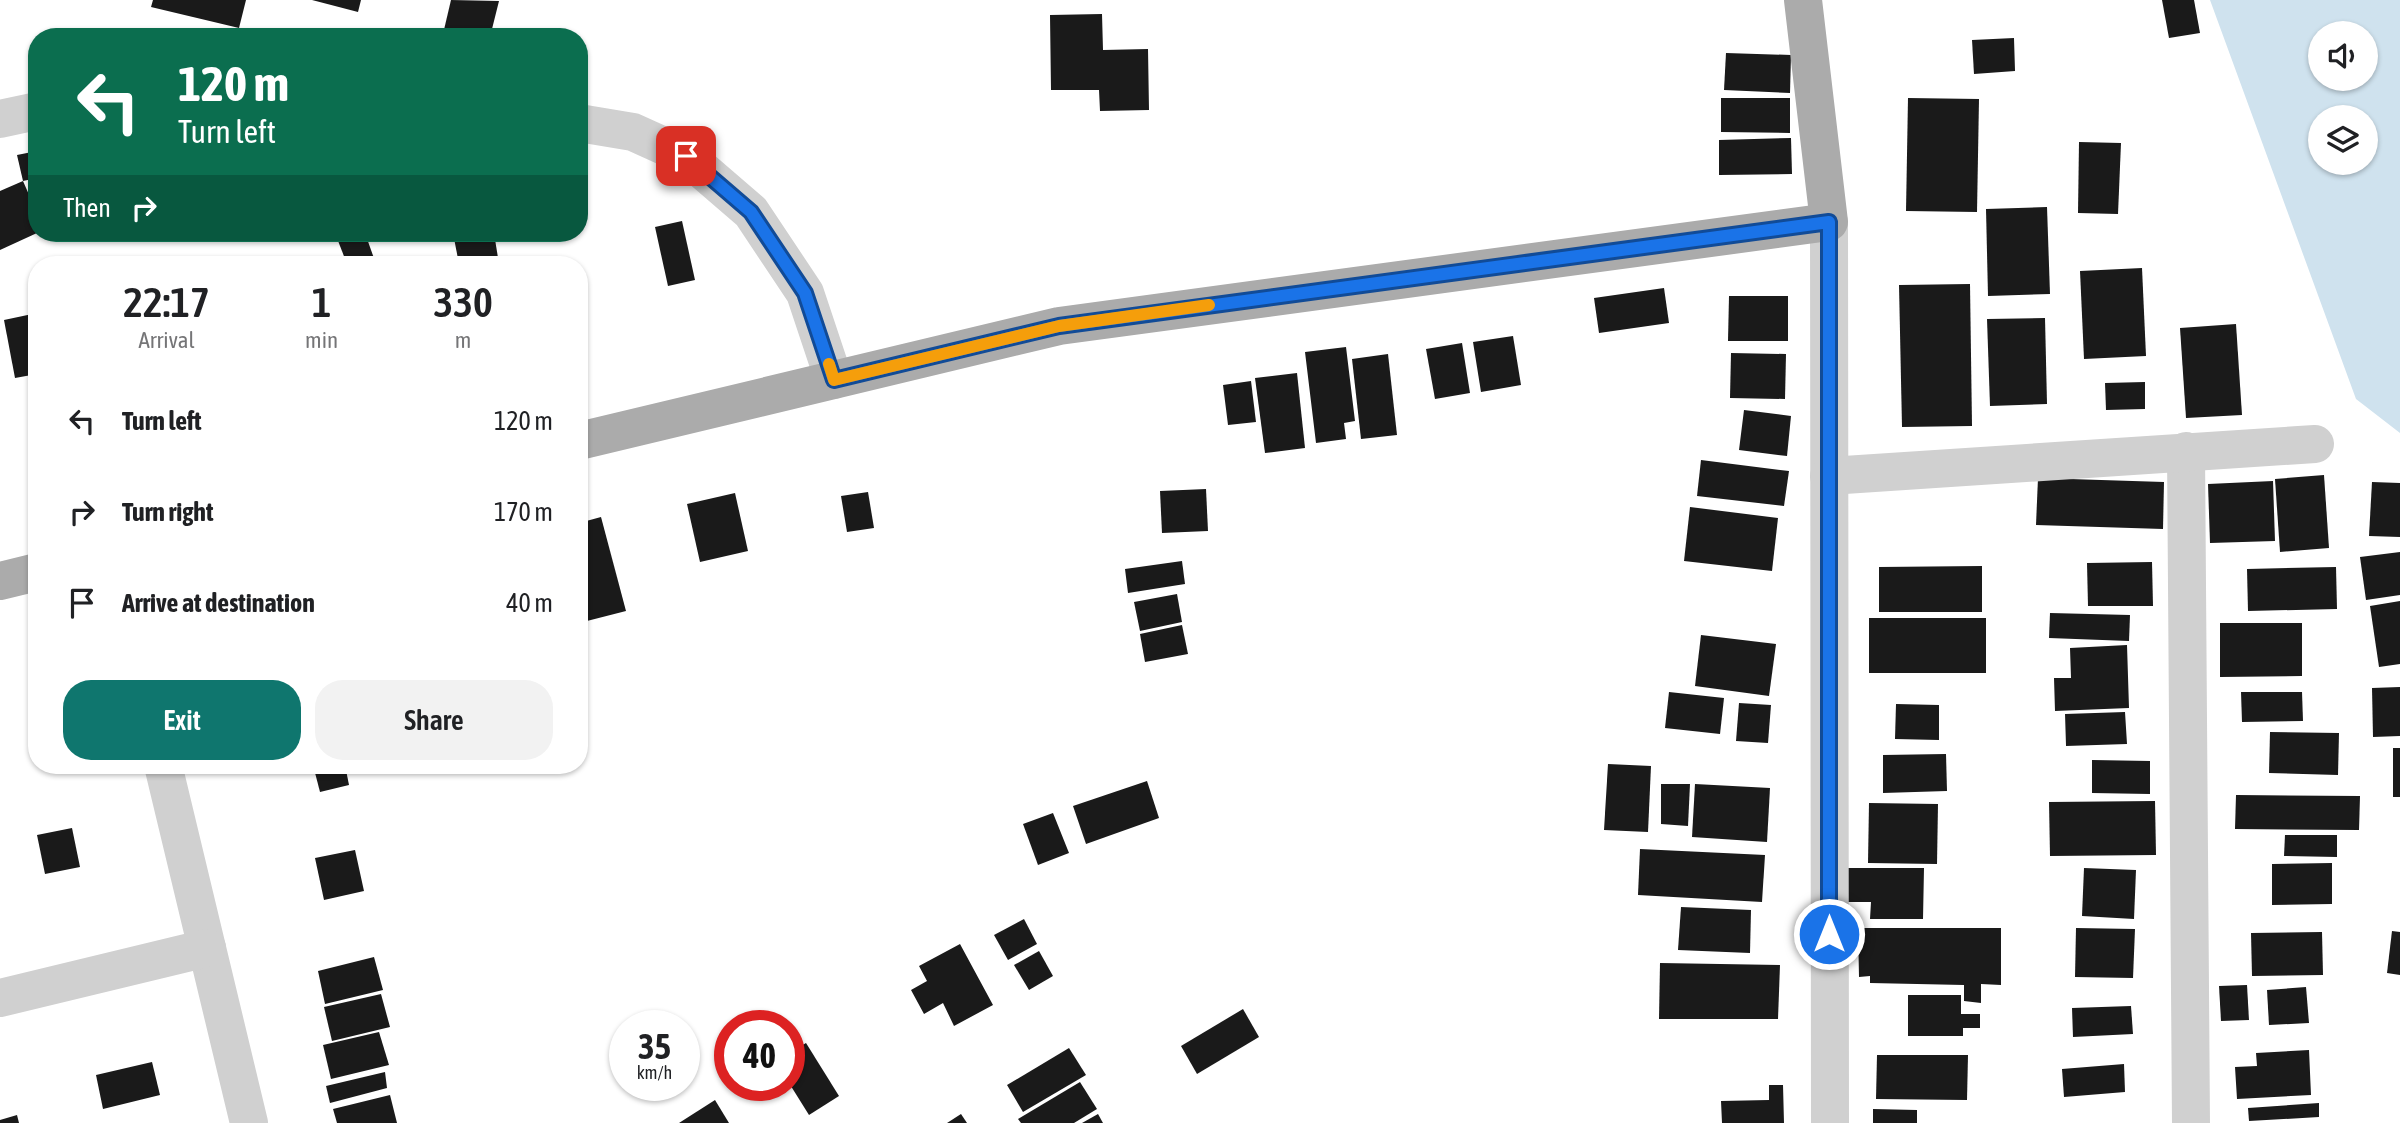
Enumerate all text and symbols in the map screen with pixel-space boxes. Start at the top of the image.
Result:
map controls [2308,21,2378,175]
button: sound [2308,21,2378,91]
text: 120 m [178,55,289,111]
icon: left [63,56,154,147]
button: layers [2308,105,2378,175]
text: Turn left [178,113,276,150]
pin [656,126,716,186]
icon: arrive [667,137,705,175]
icon: right [125,189,163,227]
text: Then [63,193,111,223]
text: 22:17 [123,278,210,326]
text: 1 [312,278,331,326]
text: 330 [433,278,493,326]
text: Arrival [138,327,195,353]
text: min [305,327,338,353]
text: m [455,327,471,353]
icon: left [63,402,101,440]
text: Turn left [122,406,202,436]
text: 120 m [494,406,553,436]
icon: right [63,493,101,531]
text: Turn right [122,497,213,527]
text: 170 m [494,497,553,527]
icon: arrive [63,584,101,622]
text: Arrive at destination [122,588,315,618]
text: 40 m [506,588,553,618]
button: Exit [63,680,301,760]
button: Share [315,680,553,760]
position arrow [1792,897,1866,971]
speed limit sign: 40 [714,1010,805,1101]
text: 35 [638,1026,671,1066]
text: km/h [637,1062,672,1083]

